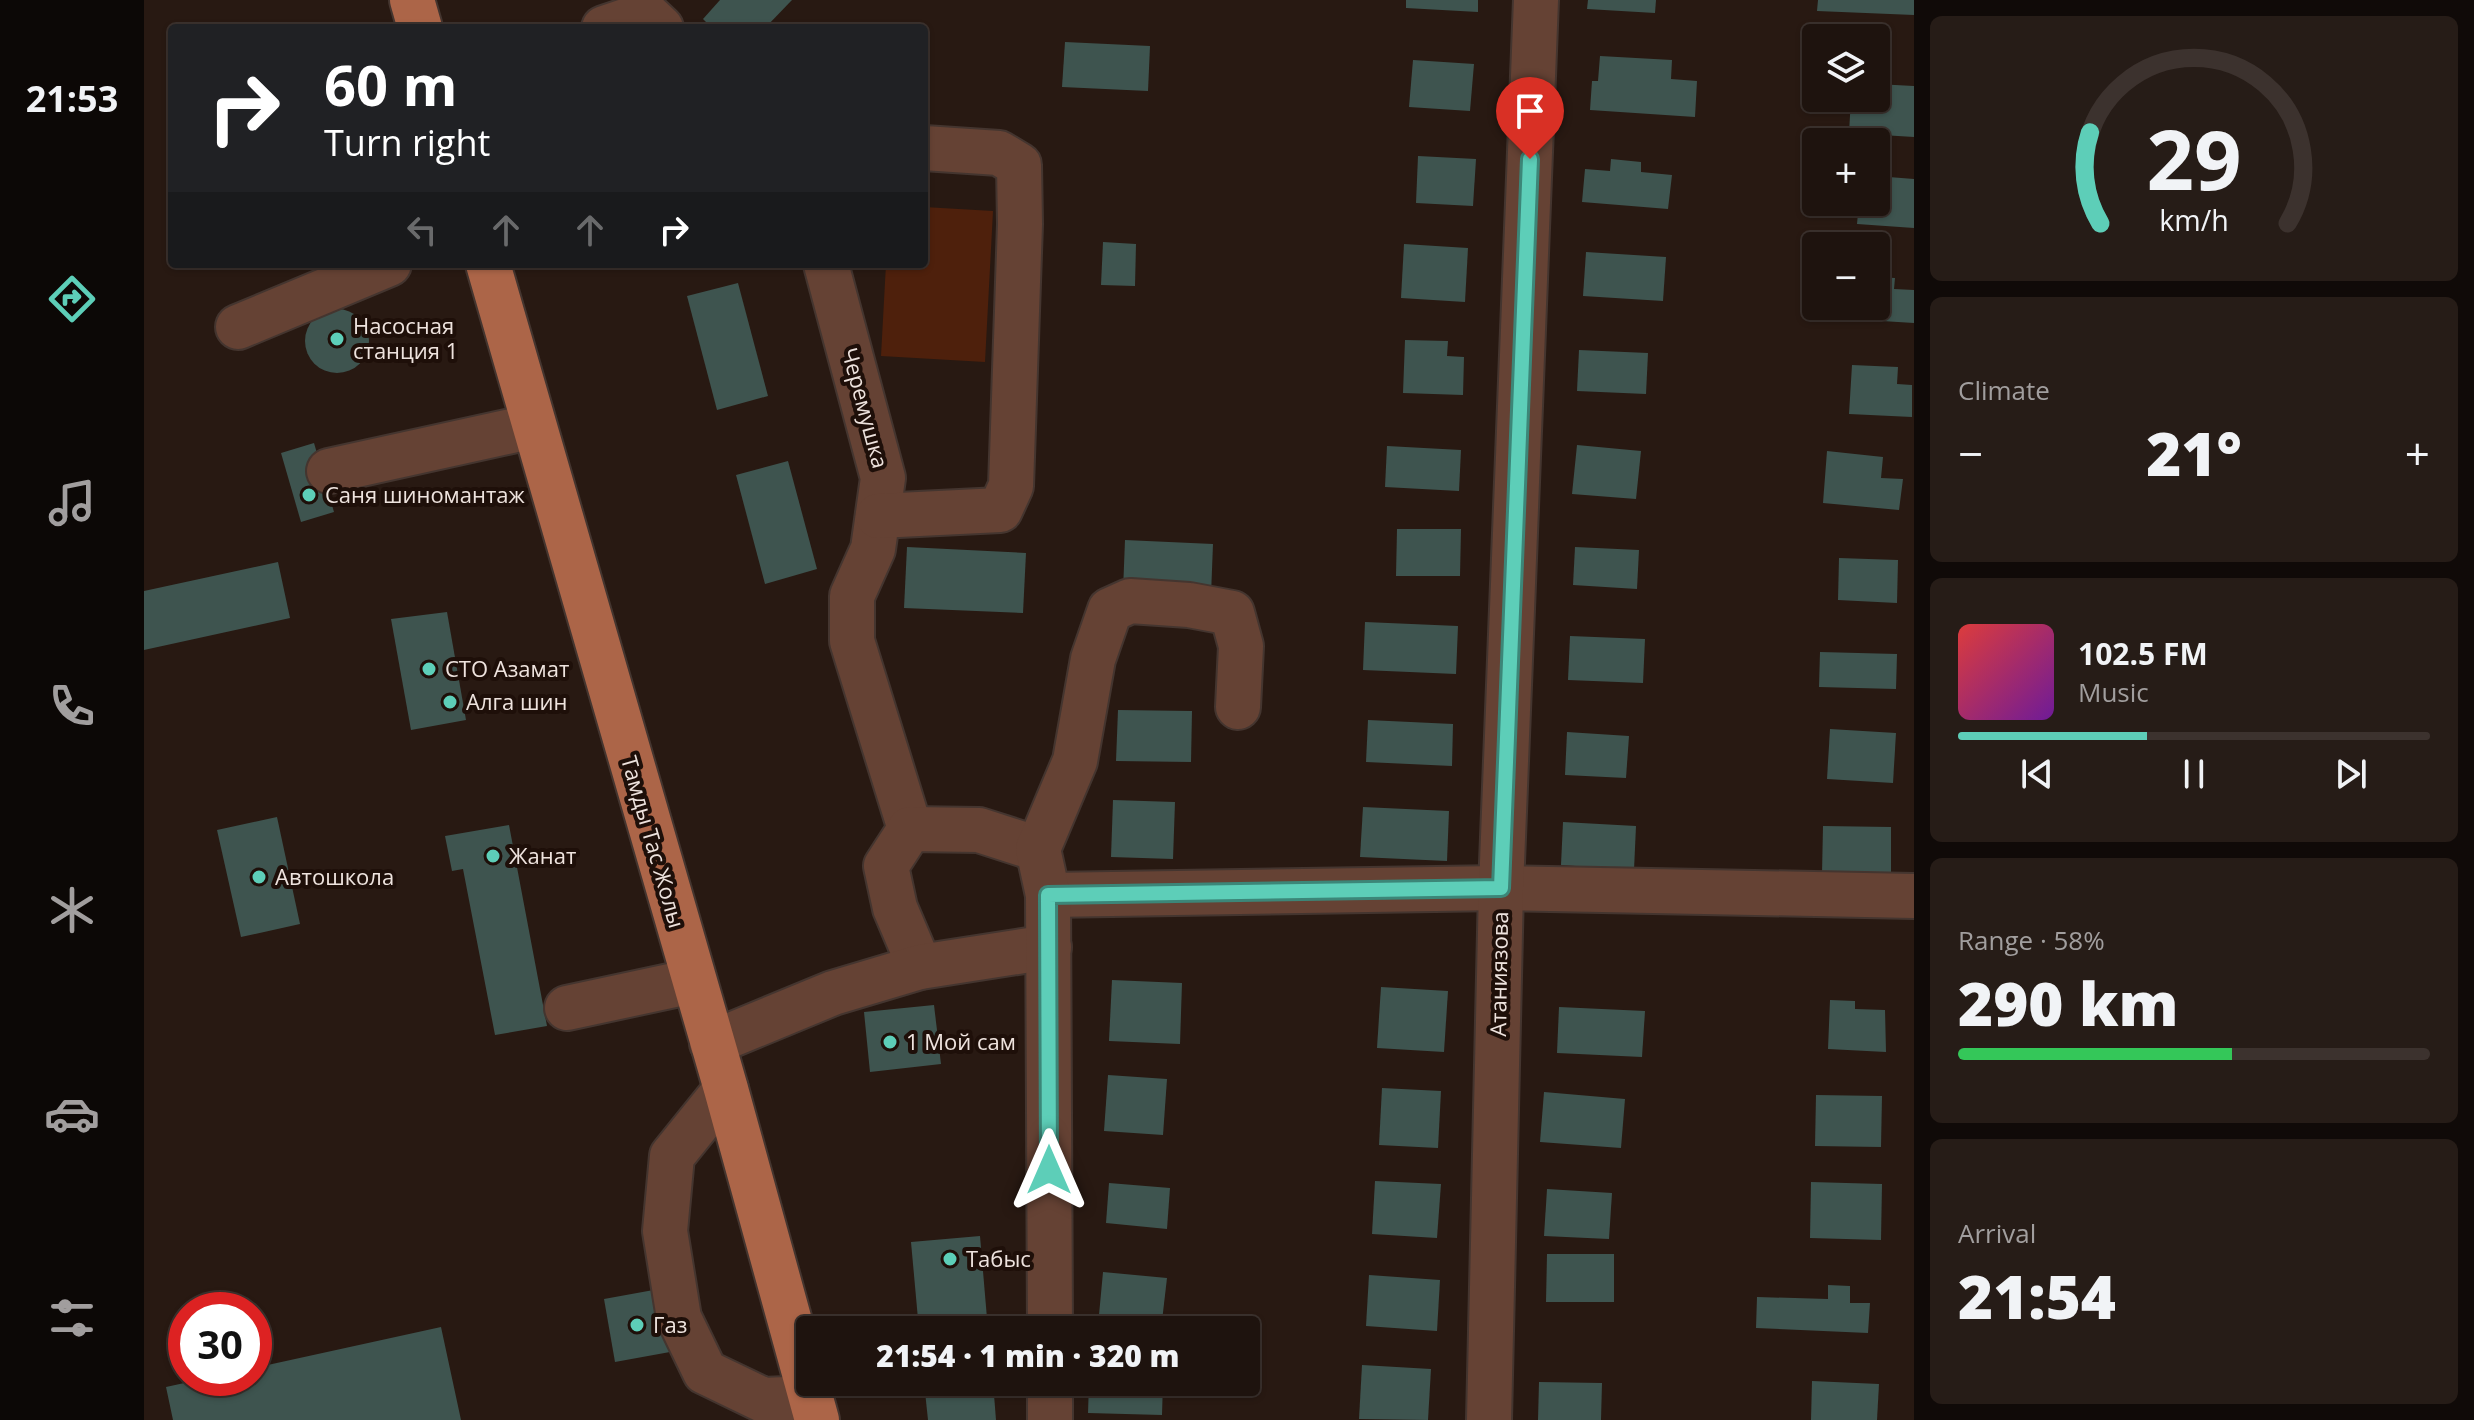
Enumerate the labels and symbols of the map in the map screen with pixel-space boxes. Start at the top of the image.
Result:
pin [1496,77,1564,159]
place label: Насосная станция 1 [353,310,458,365]
marker: Насосная станция 1 [328,330,346,348]
street label: Черемушка [835,344,896,471]
place label: Саня шиномантаж [325,479,525,509]
marker: Саня шиномантаж [300,486,318,504]
place label: СТО Азамат [445,653,569,683]
marker: СТО Азамат [420,660,438,678]
place label: Алга шин [466,686,567,716]
marker: Алга шин [441,693,459,711]
street label: Тамды Тас Жолы [615,752,693,931]
place label: Жанат [509,840,576,870]
marker: Жанат [484,847,502,865]
place label: Автошкола [275,861,394,891]
marker: Автошкола [250,868,268,886]
street label: Атаниязова [1482,911,1514,1037]
place label: 1 Мой сам [906,1026,1016,1056]
marker: 1 Мой сам [881,1033,899,1051]
position arrow [1007,1128,1091,1212]
place label: Табыс [966,1243,1031,1273]
marker: Табыс [941,1250,959,1268]
speed limit sign: 30 [168,1292,272,1396]
place label: Газ [653,1309,687,1339]
marker: Газ [628,1316,646,1334]

